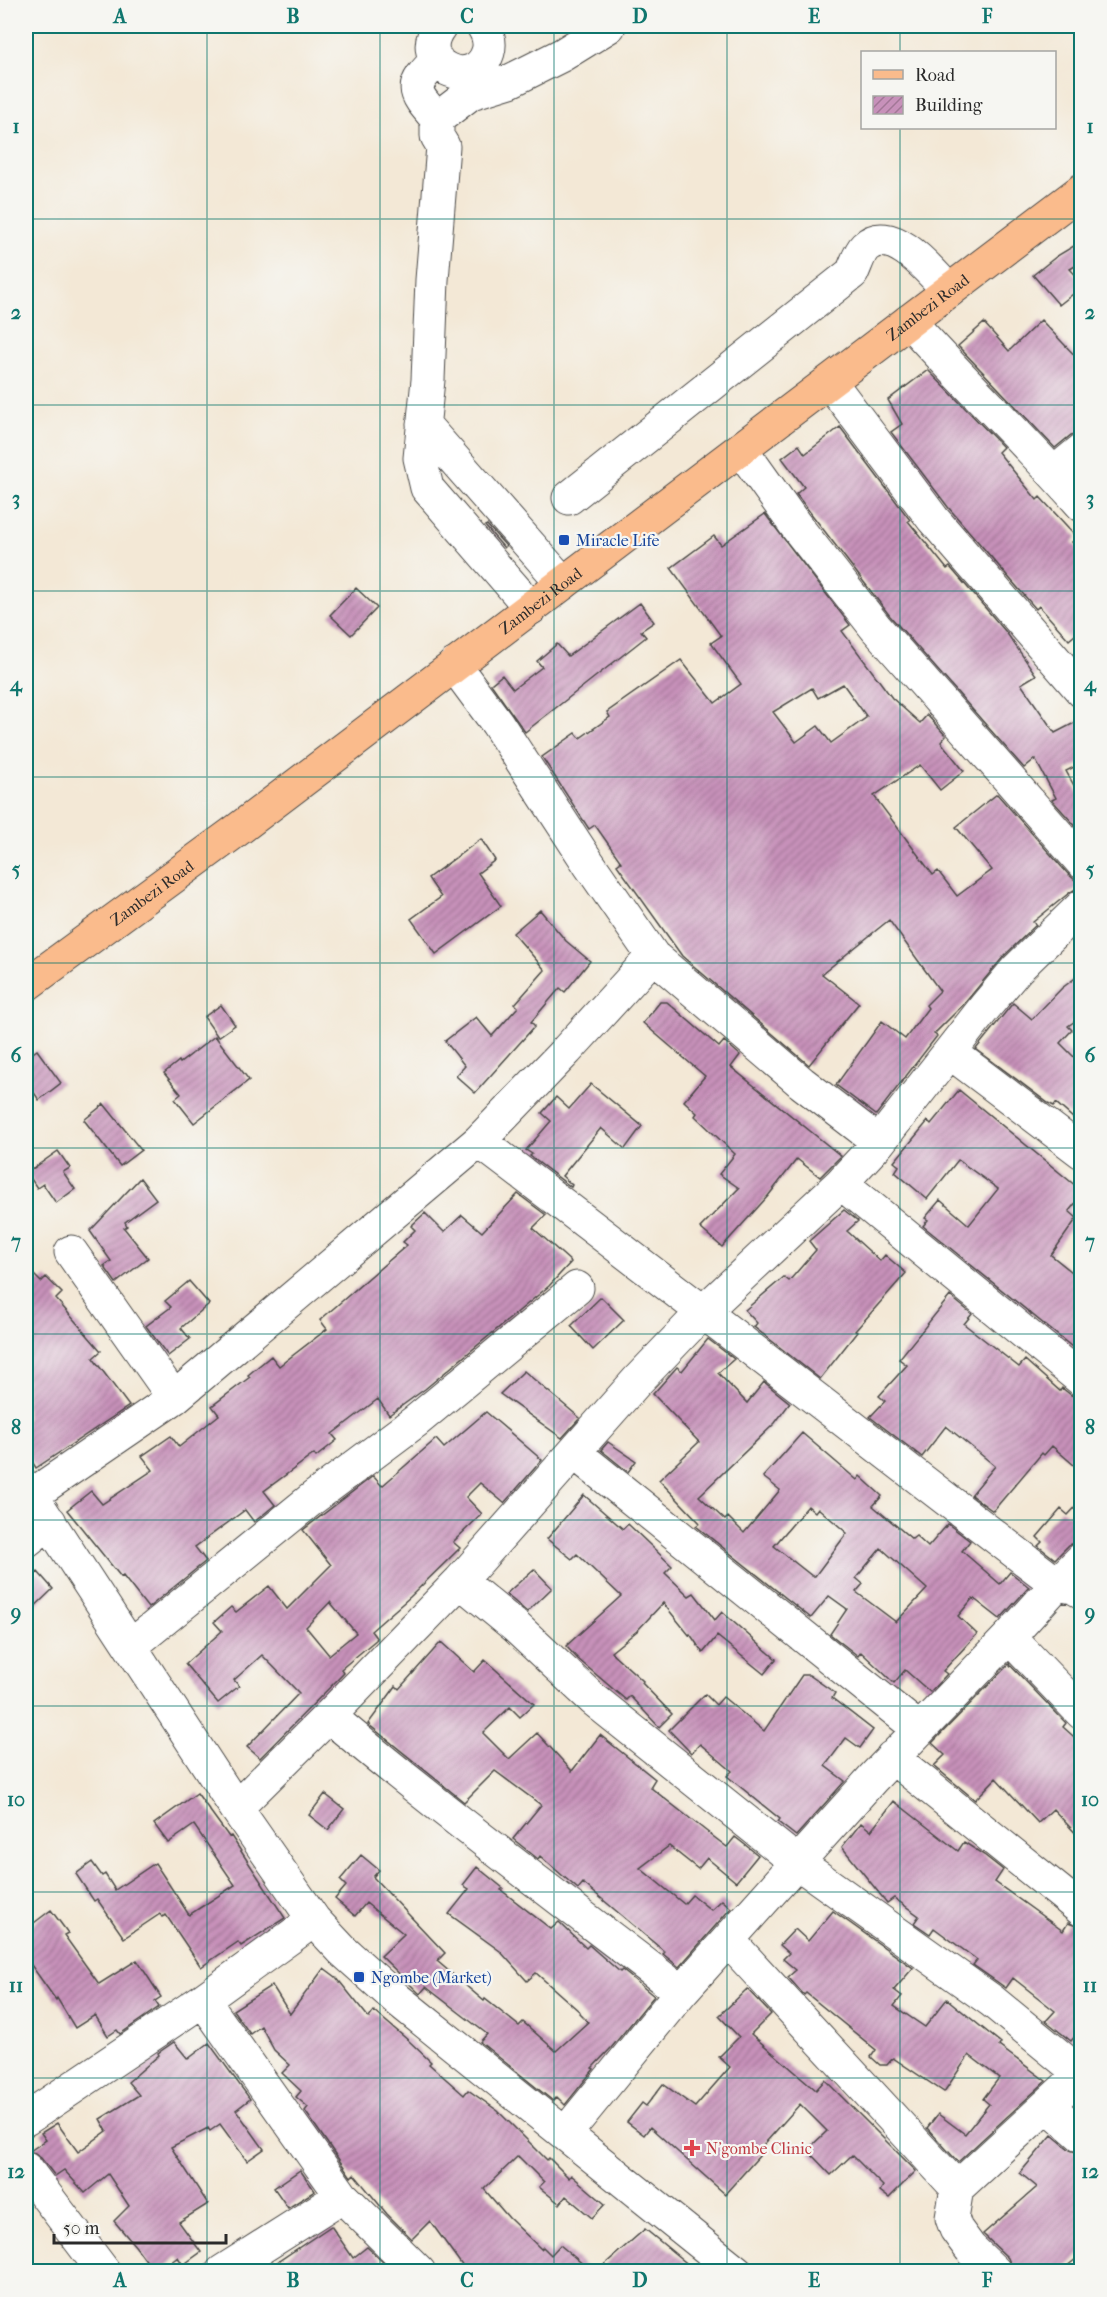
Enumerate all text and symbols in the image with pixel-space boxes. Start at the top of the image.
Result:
text: A [112,5,128,28]
text: B [286,5,300,28]
text: C [460,5,474,28]
text: D [632,5,648,28]
text: E [808,5,820,28]
text: F [981,5,993,28]
legend [861,51,1056,129]
text: Road [915,65,955,86]
text: Building [915,95,983,116]
text: 1 [12,115,20,138]
text: 1 [1086,115,1094,138]
street label: Zambezi Road [883,270,973,345]
text: 2 [11,301,21,324]
text: 2 [1085,301,1095,324]
text: 3 [12,487,20,510]
text: 3 [1086,487,1094,510]
place label: Miracle Life [576,531,660,550]
marker: Miracle Life [557,533,571,547]
street label: Zambezi Road [495,563,586,638]
text: 4 [9,673,23,697]
text: 4 [1083,673,1097,697]
street label: Zambezi Road [107,856,198,930]
text: 5 [12,858,21,881]
text: 5 [1086,858,1095,881]
text: 6 [11,1044,23,1067]
text: 6 [1085,1044,1097,1067]
text: 7 [10,1230,21,1253]
text: 7 [1084,1230,1095,1253]
text: 8 [11,1416,21,1439]
text: 8 [1085,1416,1095,1439]
text: 9 [10,1602,21,1625]
text: 9 [1084,1602,1095,1625]
text: 10 [7,1788,25,1811]
text: 10 [1081,1788,1099,1811]
place label: Ngombe (Market) [371,1968,492,1987]
marker: Ngombe (Market) [352,1970,366,1984]
text: 11 [9,1974,23,1997]
text: 11 [1083,1974,1097,1997]
marker: N'gombe Clinic [683,2139,701,2157]
place label: N'gombe Clinic [706,2139,812,2158]
text: 12 [7,2160,25,2183]
text: 12 [1081,2160,1099,2183]
scale bar [54,2207,226,2245]
text: 50 m [63,2218,100,2239]
text: A [112,2269,128,2292]
text: B [286,2269,300,2292]
text: C [460,2269,474,2292]
text: D [632,2269,648,2292]
text: E [808,2269,820,2292]
text: F [981,2269,993,2292]

